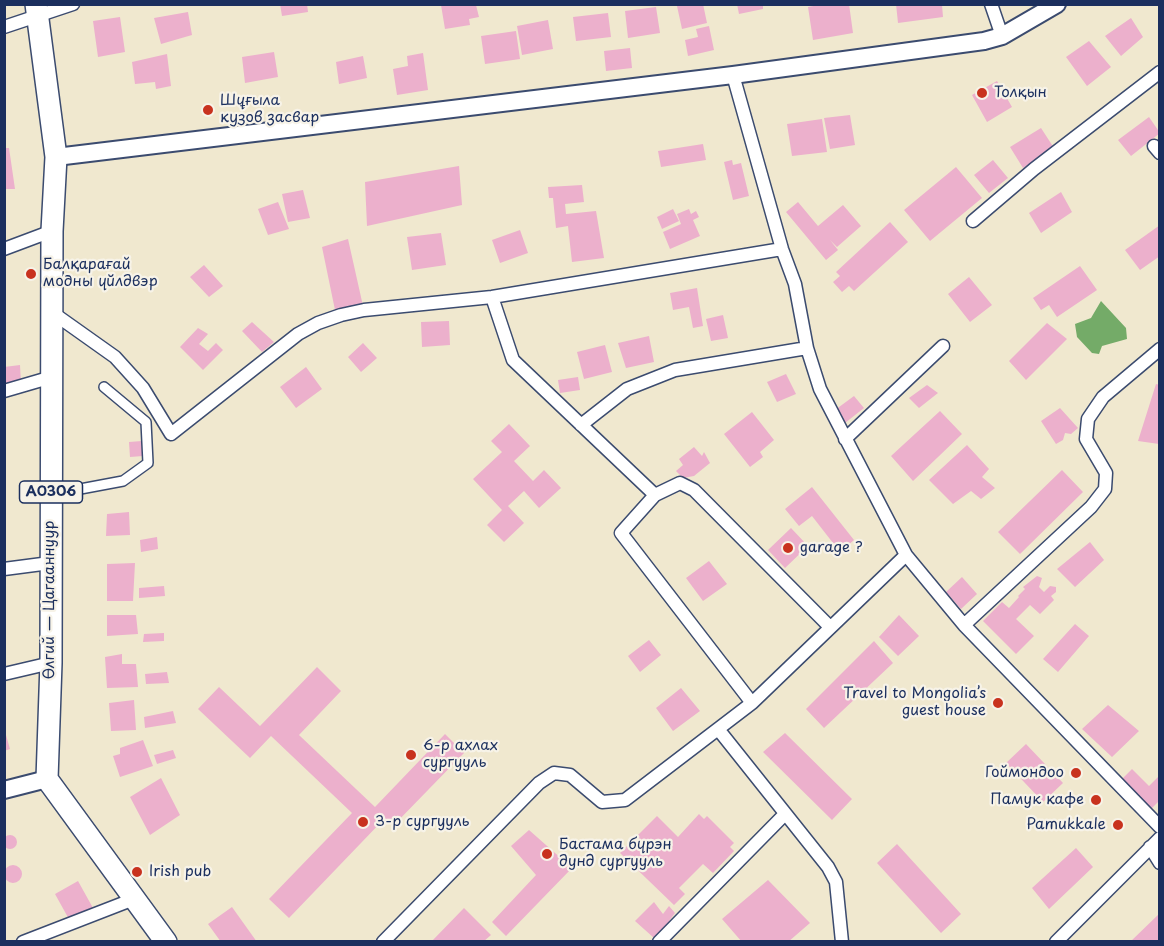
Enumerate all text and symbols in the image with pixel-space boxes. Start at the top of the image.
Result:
place label: Толқын [994,84,1047,102]
marker: Толқын [975,86,989,100]
place label: Шұғыла кузов засвар [220,92,319,127]
marker: Шұғыла кузов засвар [201,103,215,117]
place label: Балқарағай модны үйлдвэр [43,256,158,291]
marker: Балқарағай модны үйлдвэр [24,267,38,281]
road number: A0306 [20,481,82,503]
street label: Өлгий — Цагааннуур [41,521,59,679]
place label: garage ? [800,539,863,557]
marker: garage ? [781,541,795,555]
place label: Travel to Mongolia’s guest house [843,685,986,720]
marker: Travel to Mongolia’s guest house [991,696,1005,710]
place label: 6-р ахлах сургууль [423,737,498,772]
marker: 6-р ахлах сургууль [404,748,418,762]
place label: Гоймондоо [985,764,1064,782]
marker: Гоймондоо [1069,766,1083,780]
place label: Памук кафе [990,791,1084,809]
marker: Памук кафе [1089,793,1103,807]
place label: 3-р сургууль [375,813,469,831]
marker: 3-р сургууль [356,815,370,829]
place label: Pamukkale [1026,816,1106,834]
marker: Pamukkale [1111,818,1125,832]
place label: Бастама бүрэн дунд сургууль [559,836,672,871]
marker: Бастама бүрэн дунд сургууль [540,847,554,861]
place label: Irish pub [149,863,211,881]
marker: Irish pub [130,865,144,879]

